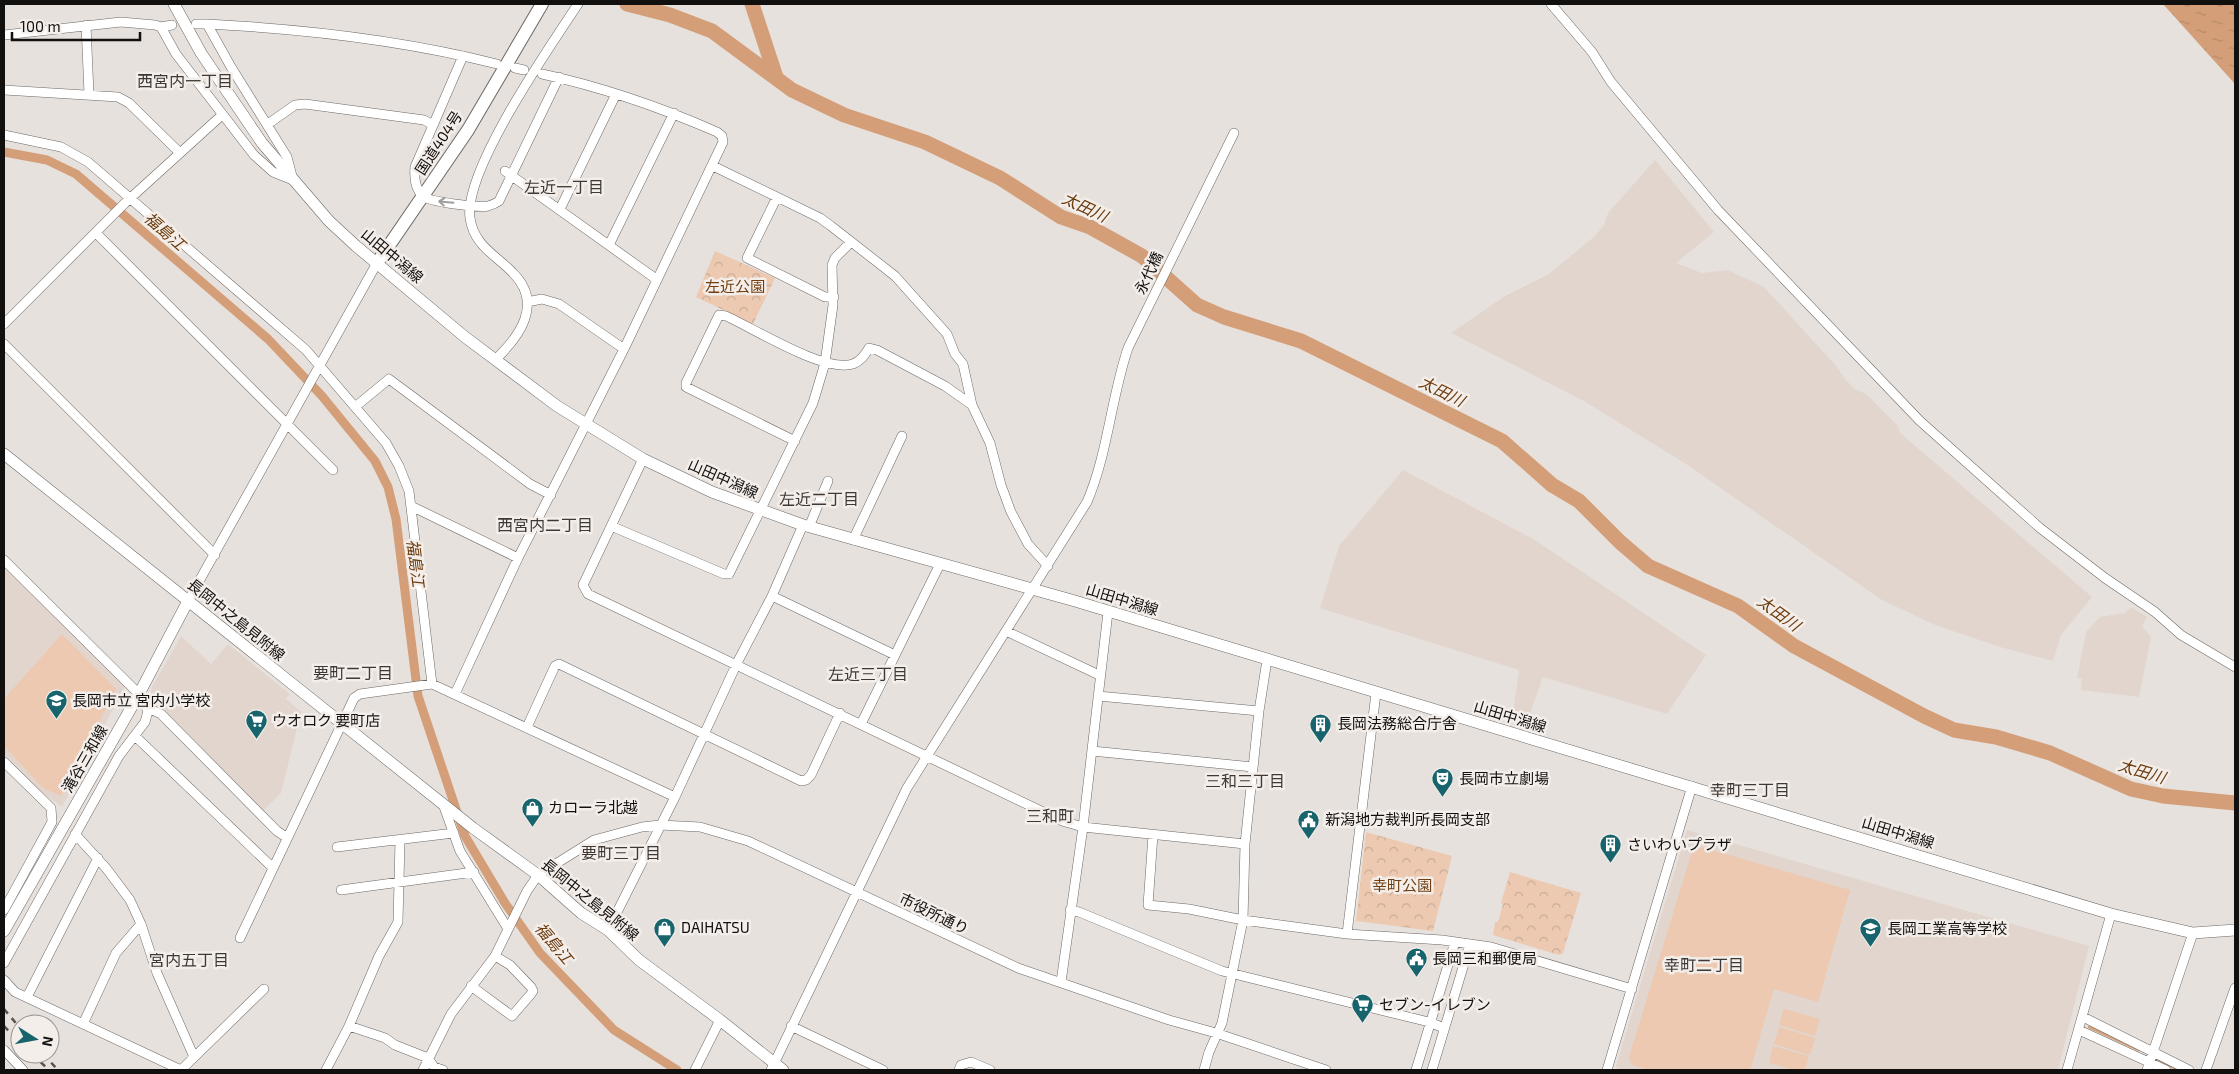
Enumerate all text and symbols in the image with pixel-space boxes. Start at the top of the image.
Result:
scale bar [12,10,140,42]
text: 100 m [20,17,61,35]
district label: 西宮内一丁目 [137,71,233,90]
street label: 国道404号 [411,107,465,178]
district label: 左近一丁目 [524,177,604,196]
water label: 太田川 [1059,188,1113,226]
one-way arrow [438,197,454,207]
water label: 福島江 [141,208,191,255]
street label: 山田中潟線 [358,224,427,286]
street label: 永代橋 [1130,248,1166,297]
park label: 左近公園 [705,277,765,295]
water label: 太田川 [1416,371,1470,410]
street label: 山田中潟線 [685,455,761,502]
district label: 左近二丁目 [779,489,859,508]
district label: 西宮内二丁目 [497,515,593,534]
water label: 福島江 [404,538,429,590]
street label: 長岡中之島見附線 [184,574,289,664]
street label: 山田中潟線 [1084,579,1161,619]
water label: 太田川 [1754,591,1806,636]
district label: 要町二丁目 [313,663,393,682]
district label: 左近三丁目 [828,664,908,683]
school or university icon: 長岡市立 宮内小学校 [44,689,68,720]
place label: 長岡市立 宮内小学校 [72,691,210,709]
street label: 山田中潟線 [1472,696,1549,736]
supermarket icon: ウオロク 要町店 [244,709,268,740]
place label: ウオロク 要町店 [272,711,380,729]
building icon: 長岡法務総合庁舎 [1309,712,1333,743]
place label: 長岡法務総合庁舎 [1337,714,1457,732]
street label: 滝谷三和線 [58,722,111,795]
water label: 太田川 [2116,754,2170,787]
theatre icon: 長岡市立劇場 [1431,767,1455,798]
place label: 長岡市立劇場 [1459,769,1549,787]
district label: 三和三丁目 [1205,771,1285,790]
district label: 幸町三丁目 [1710,780,1790,799]
shop icon: カローラ北越 [520,796,544,827]
place label: カローラ北越 [548,798,638,816]
district label: 三和町 [1026,806,1074,825]
public building icon: 新潟地方裁判所長岡支部 [1297,808,1321,839]
place label: 新潟地方裁判所長岡支部 [1325,810,1490,828]
street label: 山田中潟線 [1860,812,1937,852]
building icon: さいわいプラザ [1599,833,1623,864]
place label: さいわいプラザ [1627,835,1732,853]
district label: 要町三丁目 [581,843,661,862]
street label: 長岡中之島見附線 [538,854,643,944]
park label: 幸町公園 [1372,876,1432,894]
street label: 市役所通り [897,889,972,938]
shop icon: DAIHATSU [653,916,677,947]
school or university icon: 長岡工業高等学校 [1859,917,1883,948]
water label: 福島江 [532,918,578,969]
place label: DAIHATSU [681,918,750,936]
place label: 長岡工業高等学校 [1887,919,2007,937]
public building icon: 長岡三和郵便局 [1404,947,1428,978]
place label: 長岡三和郵便局 [1432,949,1537,967]
district label: 宮内五丁目 [149,950,229,969]
district label: 幸町二丁目 [1664,955,1744,974]
supermarket icon: セブン-イレブン [1351,993,1375,1024]
place label: セブン-イレブン [1379,995,1491,1013]
north arrow [10,1014,60,1064]
text: N [39,1035,58,1048]

